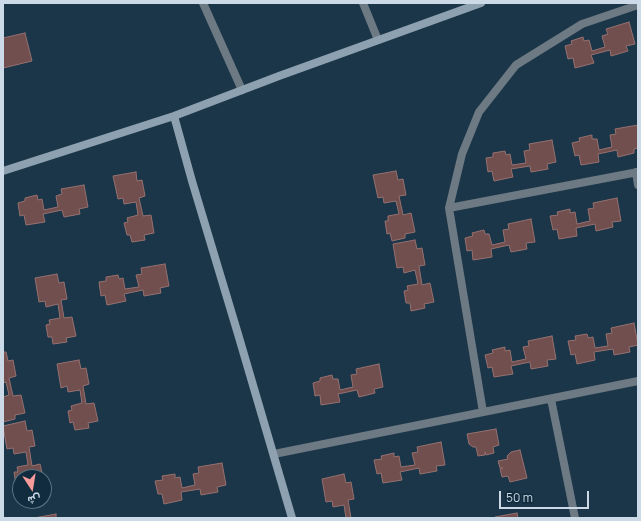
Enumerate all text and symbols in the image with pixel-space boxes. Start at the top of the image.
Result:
north arrow [12,469,52,509]
scale bar [501,483,591,509]
text: 50 m [506,489,533,506]
text: ش [26,492,42,509]

